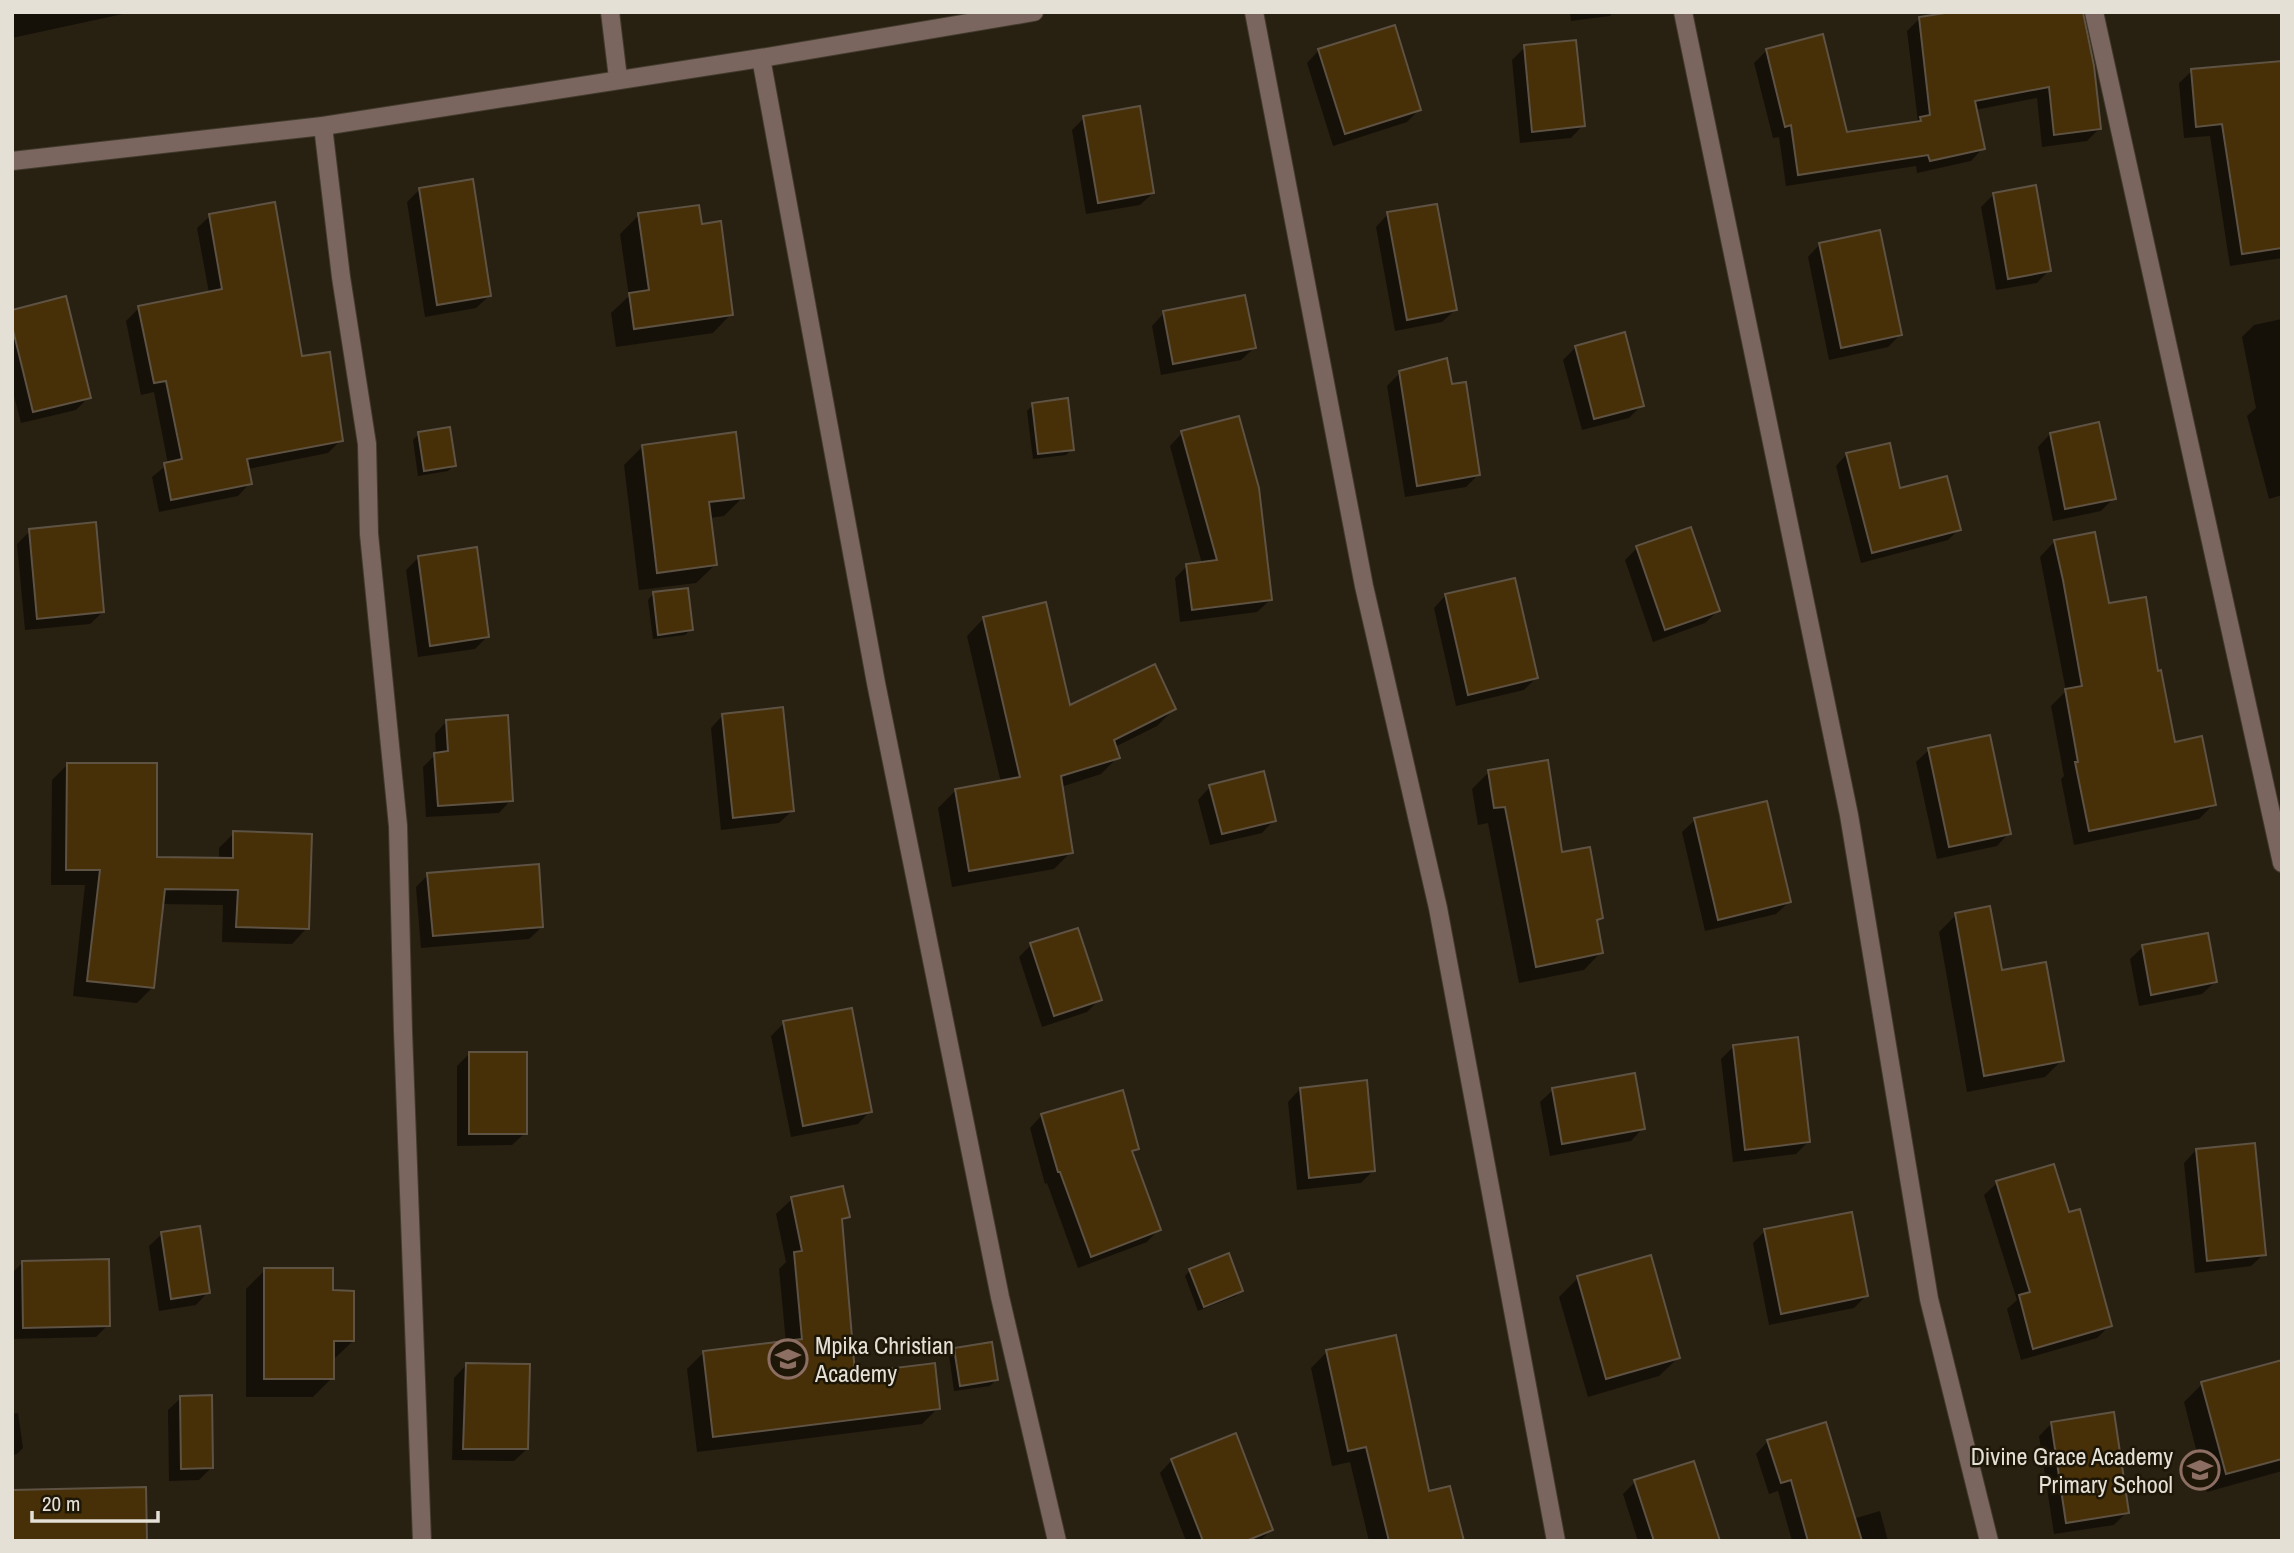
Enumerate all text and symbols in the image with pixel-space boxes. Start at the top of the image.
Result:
place label: Mpika Christian Academy [814,1329,954,1389]
school or university icon: Mpika Christian Academy [767,1338,809,1380]
place label: Divine Grace Academy Primary School [1971,1440,2173,1500]
school or university icon: Divine Grace Academy Primary School [2179,1449,2221,1491]
scale bar [32,1480,158,1524]
text: 20 m [42,1489,80,1518]

